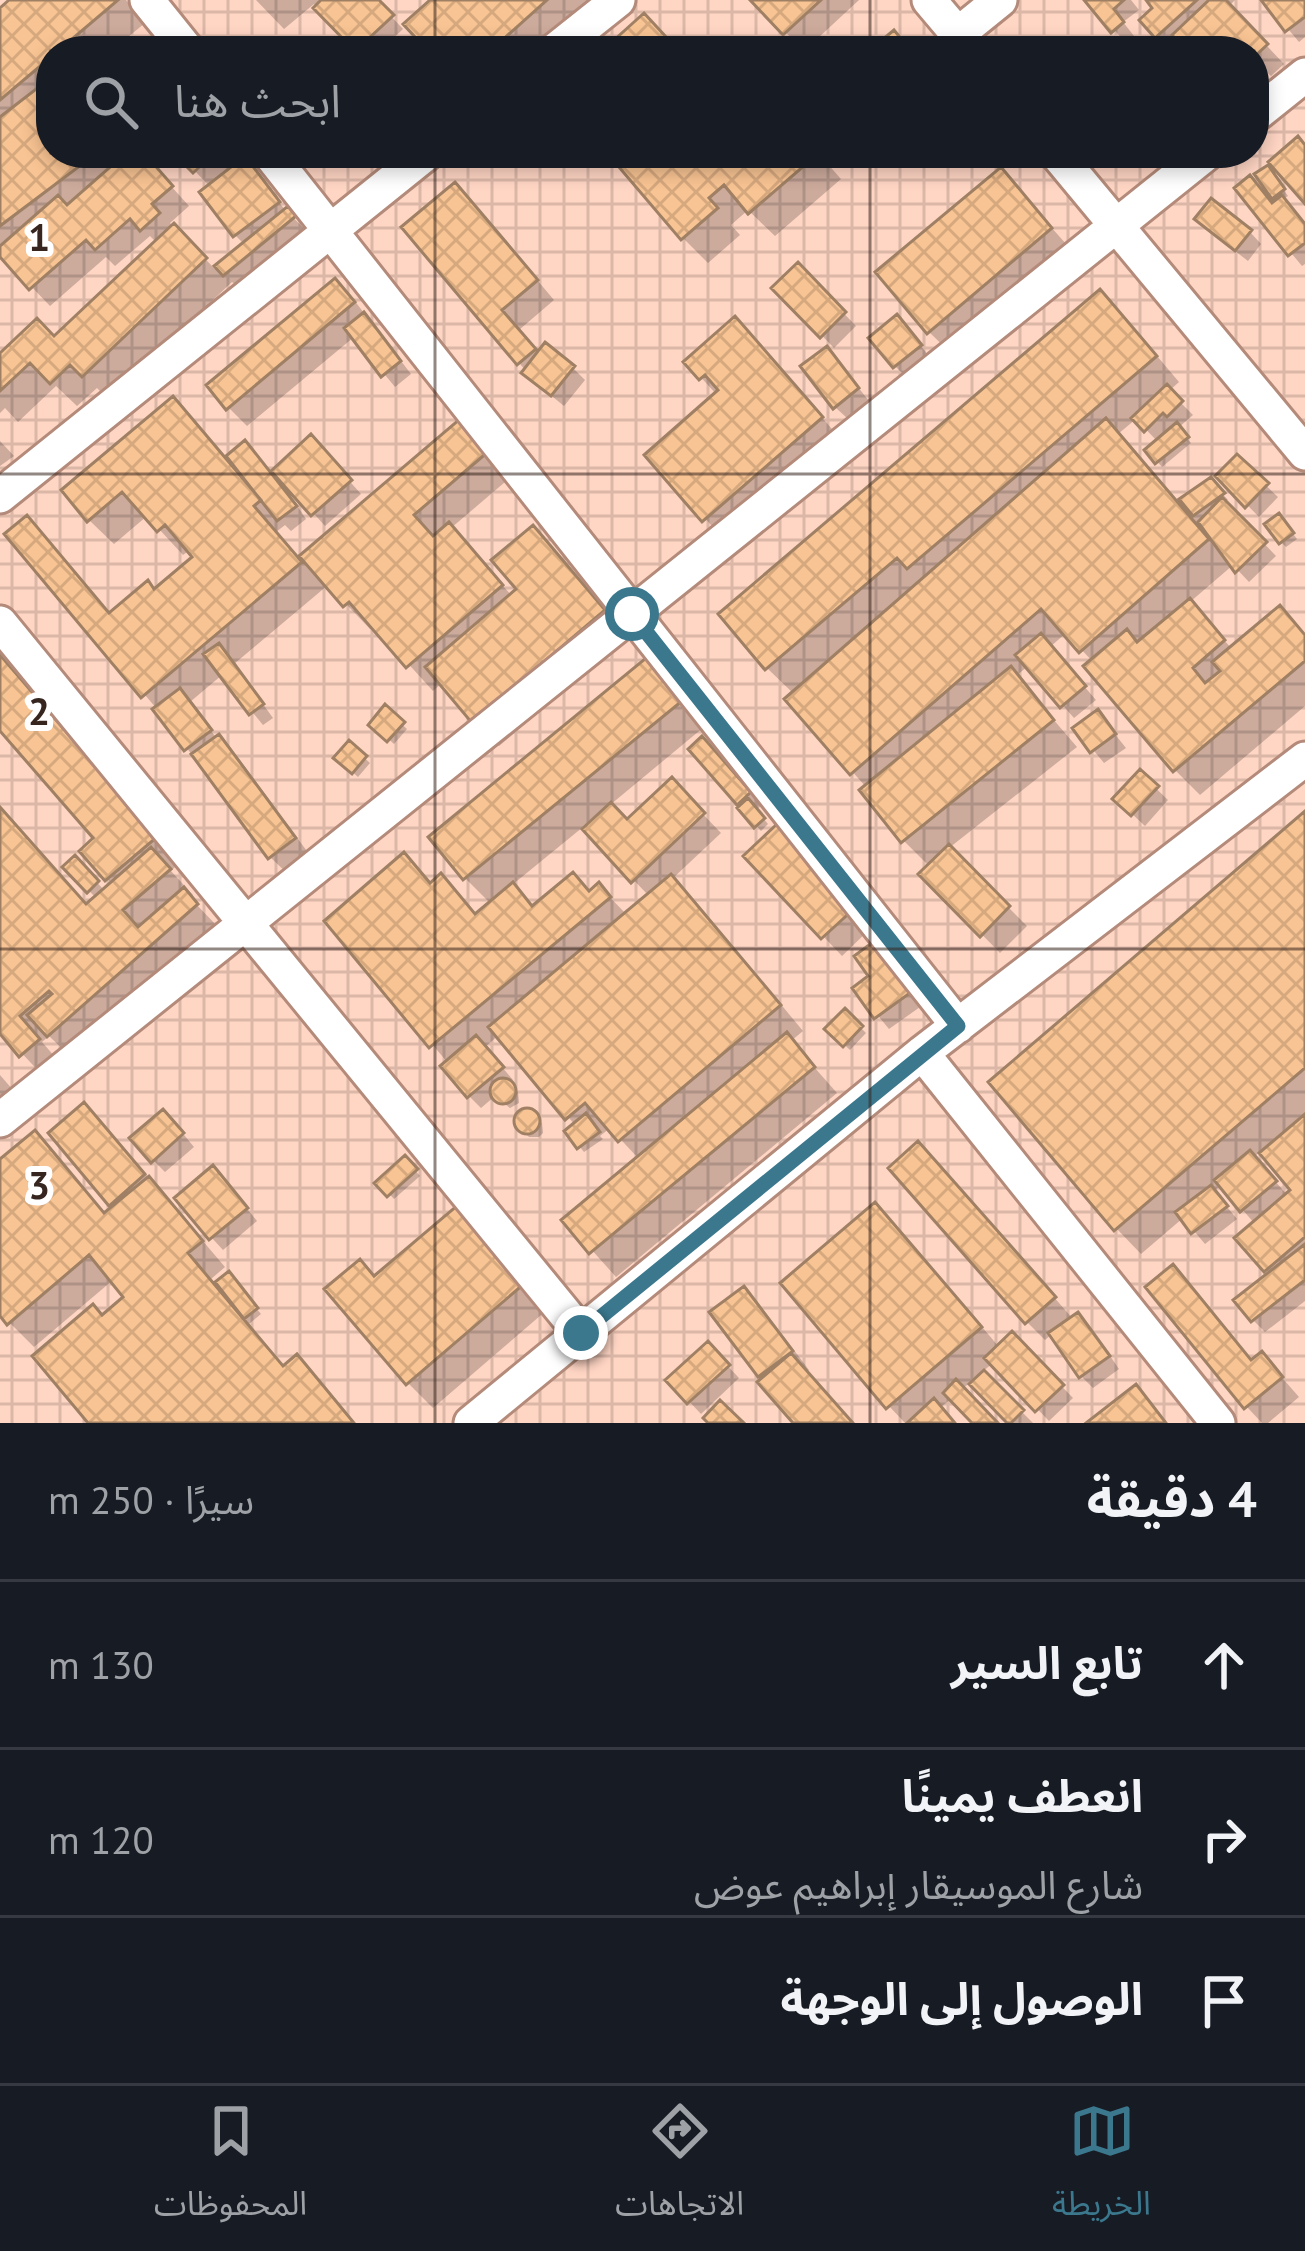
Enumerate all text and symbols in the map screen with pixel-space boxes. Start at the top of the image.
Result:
search box [36,36,1269,168]
icon: search [78,69,144,135]
text: ابحث هنا [174,71,341,129]
text: 1 [28,211,50,262]
route start [605,587,659,641]
text: 2 [28,685,50,736]
text: 3 [28,1159,50,1210]
route end [554,1306,608,1360]
text: 4 دقيقة [1087,1465,1257,1531]
text: سيرًا · 250 m [48,1474,254,1525]
icon: ahead [1191,1632,1257,1698]
text: تابع السير [951,1633,1143,1691]
text: 130 m [48,1639,154,1690]
text: انعطف يمينًا [902,1766,1143,1824]
icon: right [1191,1806,1257,1872]
text: 120 m [48,1814,154,1865]
text: شارع الموسيقار إبراهيم عوض [694,1859,1143,1910]
icon: arrive [1191,1968,1257,2034]
text: الوصول إلى الوجهة [780,1969,1143,2027]
tab: المحفوظات [154,2098,307,2239]
tab: الاتجاهات [615,2098,744,2239]
tab: الخريطة [1052,2098,1151,2239]

